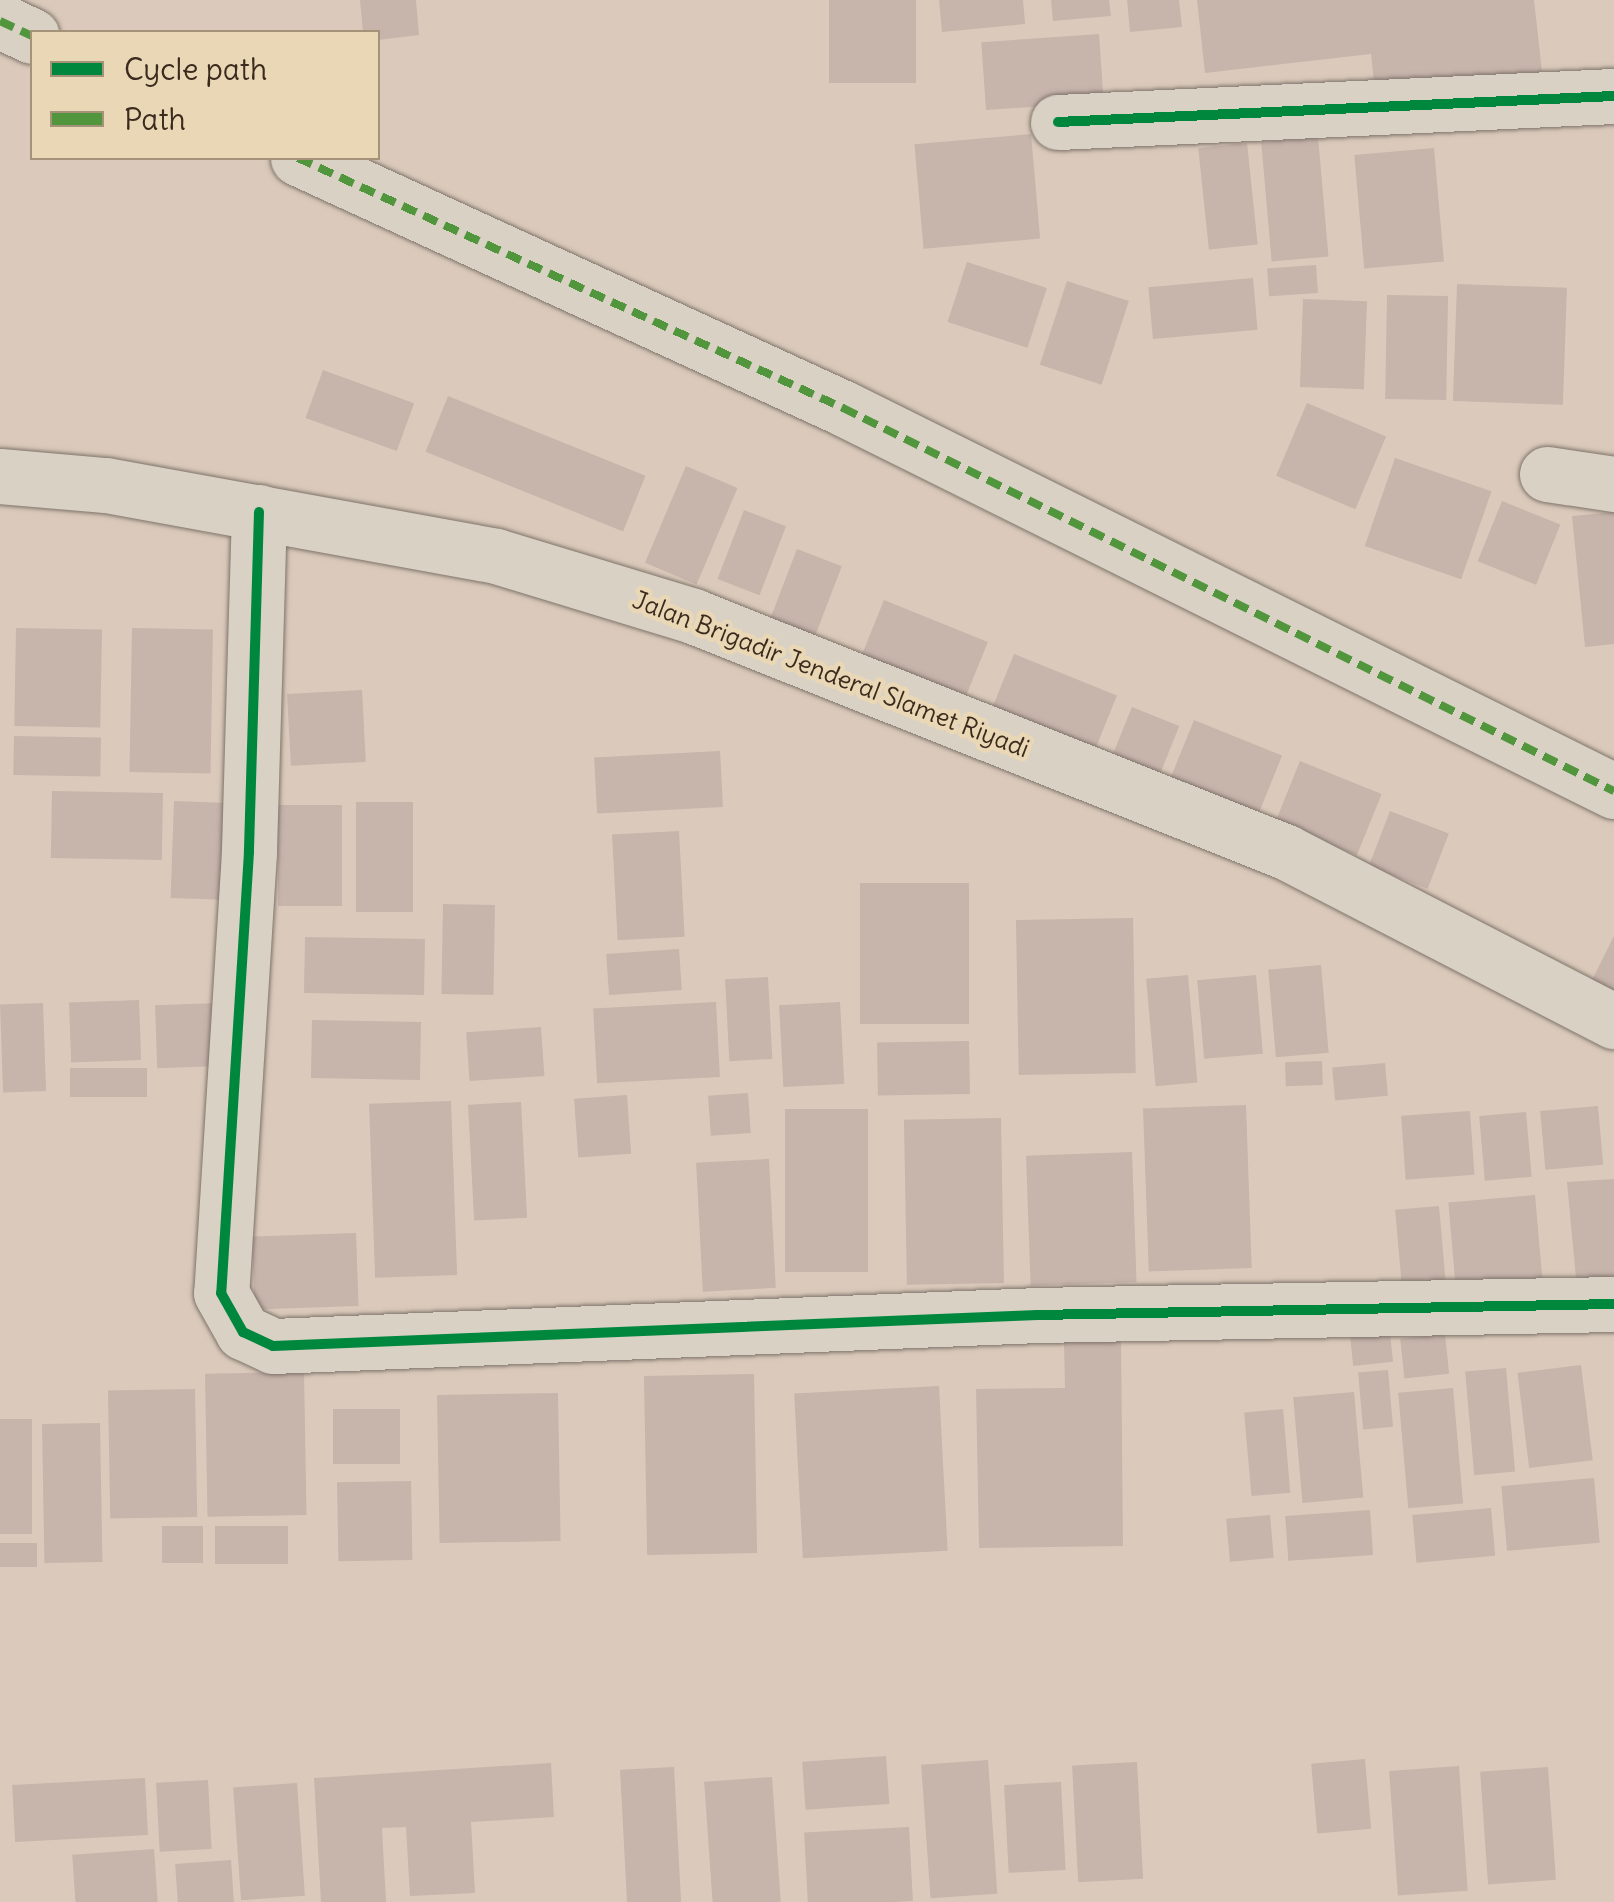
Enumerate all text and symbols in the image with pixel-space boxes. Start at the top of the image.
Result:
legend [30,30,380,160]
text: Cycle path [124,50,267,88]
text: Path [124,100,186,138]
street label: Jalan Brigadir Jenderal Slamet Riyadi [629,584,1033,764]

